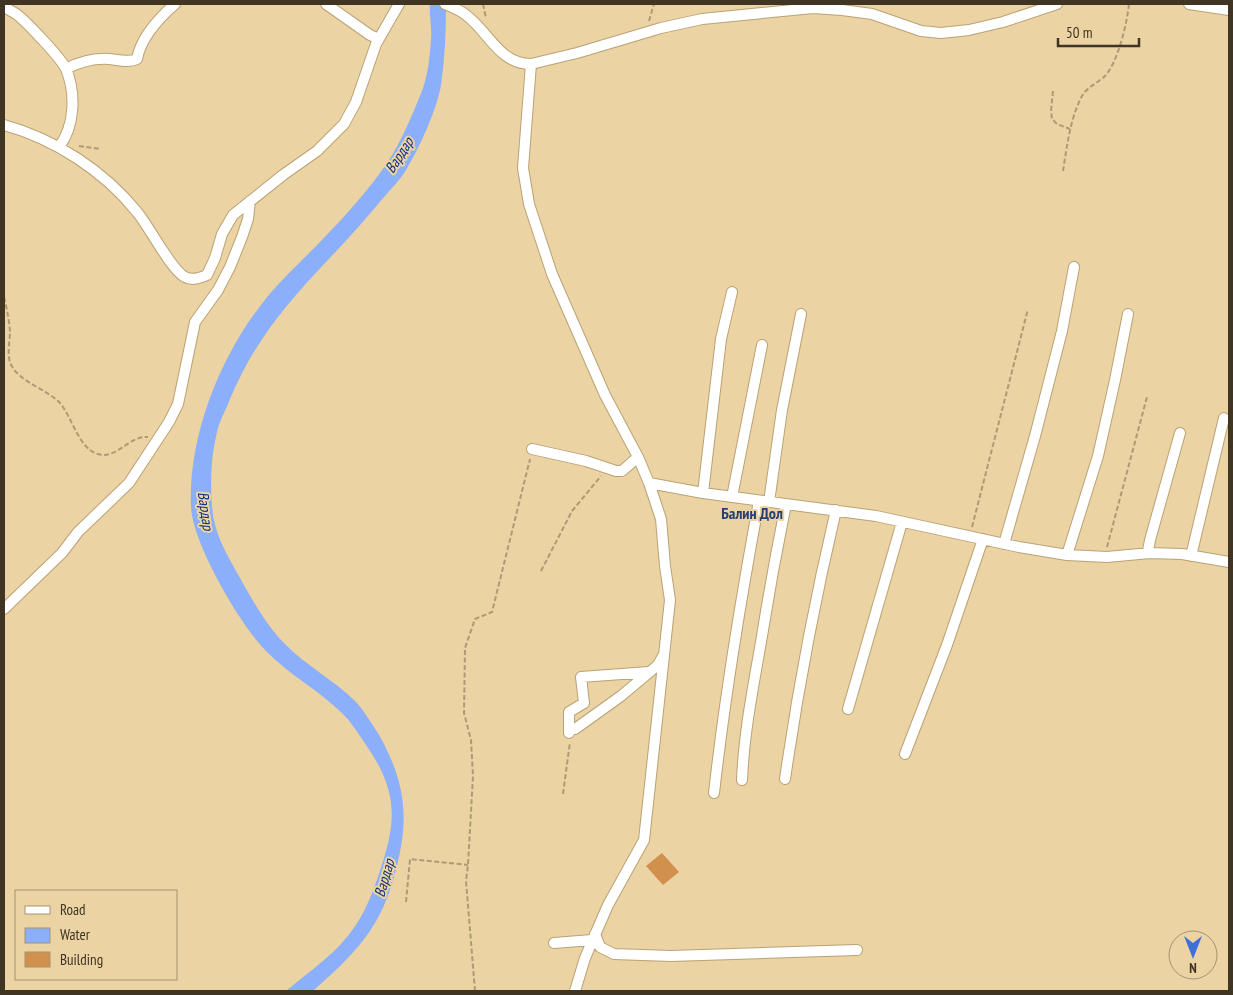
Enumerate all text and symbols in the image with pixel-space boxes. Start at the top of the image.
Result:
scale bar [1058,15,1139,47]
text: 50 m [1066,23,1092,42]
water label: Вардар [380,132,418,176]
water label: Вардар [194,491,218,533]
district label: Балин Дол [721,503,783,523]
water label: Вардар [370,855,399,899]
legend [15,890,178,980]
text: Road [60,900,86,919]
text: Water [60,925,91,944]
north arrow [1168,930,1218,980]
text: Building [60,950,103,969]
text: N [1189,959,1197,977]

